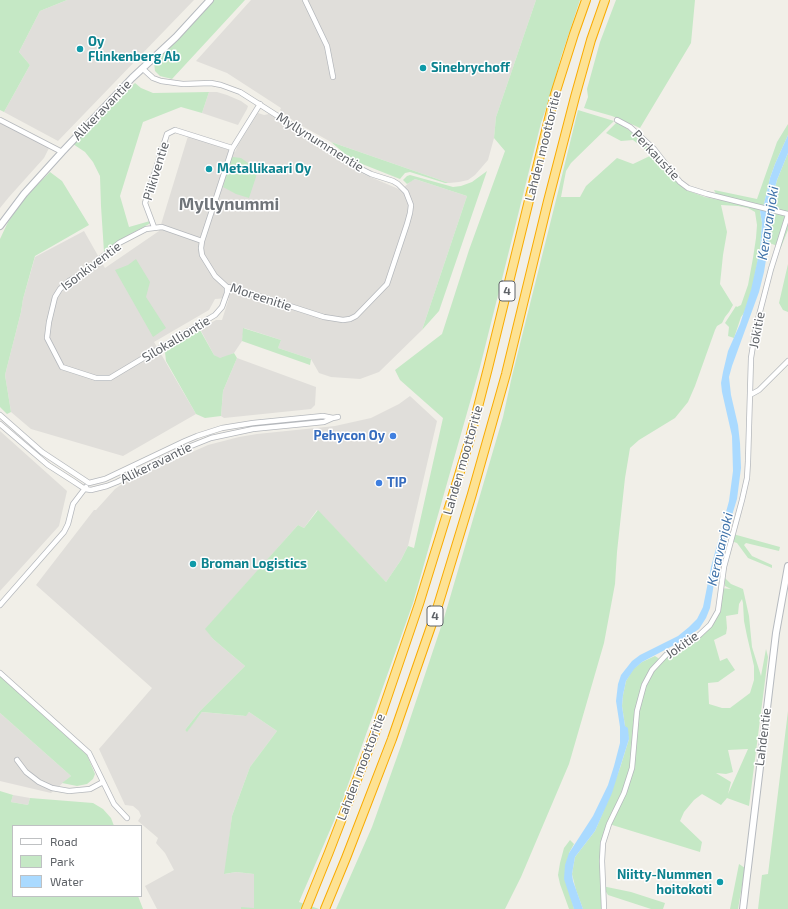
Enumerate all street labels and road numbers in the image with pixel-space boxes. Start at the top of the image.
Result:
street label: Alikeravantie [69,77,135,143]
street label: Lahden moottoritie [522,89,564,203]
street label: Myllynummentie [273,109,367,175]
street label: Perkaustie [629,127,683,183]
street label: Piikiventie [140,140,172,202]
street label: Isonkiventie [58,238,124,294]
street label: Moreenitie [228,280,294,314]
road number: 4 [499,281,515,301]
street label: Jokitie [746,310,768,350]
street label: Silokalliontie [139,313,213,365]
street label: Lahden moottoritie [440,403,486,517]
street label: Alikeravantie [118,439,194,487]
road number: 4 [427,606,443,626]
street label: Jokitie [662,628,702,662]
street label: Lahdentie [752,707,774,767]
street label: Lahden moottoritie [333,711,389,823]

